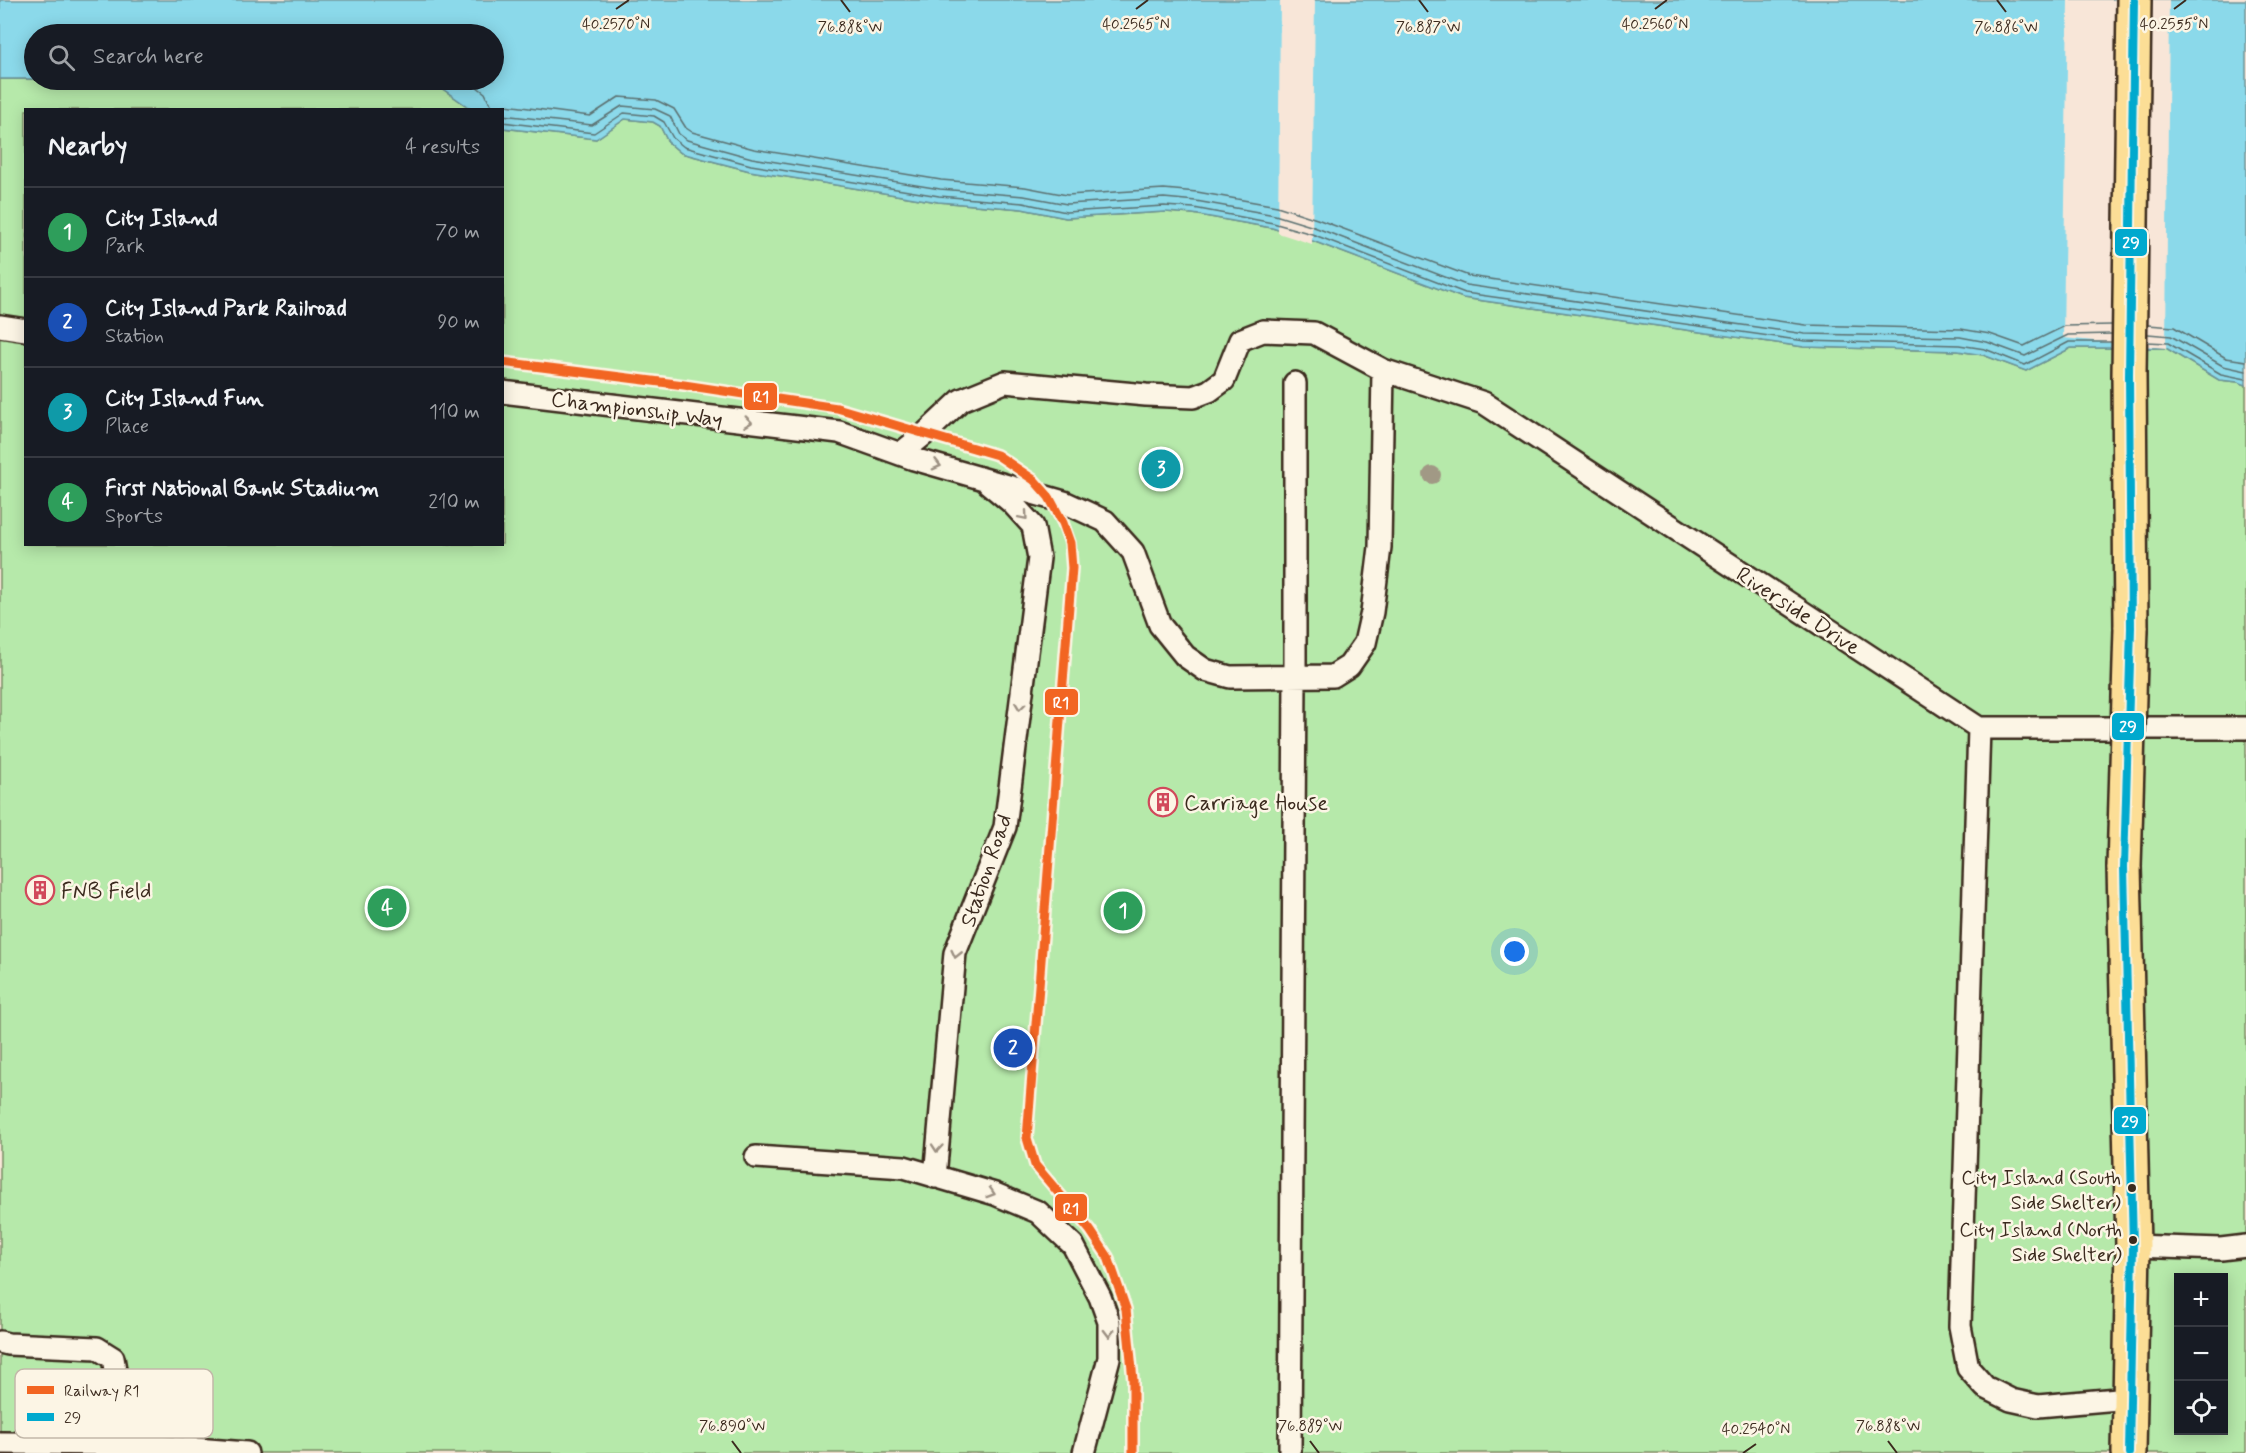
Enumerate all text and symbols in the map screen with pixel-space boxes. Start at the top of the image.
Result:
text: 40.2570°N [582,15,650,35]
text: 40.2565°N [1102,15,1170,35]
text: 40.2560°N [1622,15,1688,35]
text: 40.2555°N [2140,15,2208,35]
text: 76.888°W [818,18,882,38]
text: 76.887°W [1396,18,1460,38]
text: 76.886°W [1974,18,2038,38]
search box [24,24,504,90]
icon: search [45,41,78,74]
text: Search here [93,43,204,71]
text: Nearby [48,130,127,164]
text: 4 results [405,134,480,161]
text: City Island [105,205,218,233]
text: 1 [63,219,72,246]
text: 70 m [435,219,480,246]
line badge: 29 [2114,228,2148,257]
text: Park [105,233,145,260]
text: 29 [2122,233,2140,254]
text: City Island Park Railroad [105,295,347,323]
text: 2 [63,309,72,336]
text: 90 m [437,309,480,336]
text: Station [105,323,164,350]
line badge: R1 [743,382,778,411]
text: City Island Fun [105,385,264,413]
street label: Championship Way [549,386,724,434]
text: R1 [753,387,769,408]
text: 3 [63,399,72,426]
text: 110 m [429,399,480,426]
text: Place [105,413,149,440]
one-way arrow [744,415,753,428]
pin: 3 [1142,446,1180,492]
one-way arrow [932,458,942,471]
text: First National Bank Stadium [105,475,379,503]
text: 4 [62,489,73,516]
text: 210 m [428,489,480,516]
text: Sports [105,503,163,530]
one-way arrow [1017,509,1028,520]
street label: Riverside Drive [1730,561,1865,662]
line badge: R1 [1044,688,1079,716]
text: R1 [1053,693,1069,714]
one-way arrow [1015,702,1027,711]
line badge: 29 [2111,712,2145,741]
text: 29 [2119,717,2137,738]
building icon: Carriage House [1147,786,1179,818]
place label: Carriage House [1184,790,1328,819]
street label: Station Road [955,811,1019,931]
building icon: FNB Field [24,874,56,906]
place label: FNB Field [61,878,152,906]
pin: 4 [368,886,406,930]
pin: 1 [1104,888,1142,934]
your location [1500,937,1529,966]
one-way arrow [950,949,963,959]
pin: 2 [994,1026,1032,1070]
line badge: 29 [2113,1106,2147,1135]
text: 29 [2121,1112,2139,1133]
one-way arrow [931,1143,944,1152]
place label: City Island (South Side Shelter) [1961,1165,2121,1217]
marker: City Island (South Side Shelter) [2126,1182,2138,1194]
one-way arrow [985,1186,996,1198]
line badge: R1 [1054,1193,1088,1222]
text: R1 [1063,1199,1079,1220]
place label: City Island (North Side Shelter) [1959,1217,2122,1269]
marker: City Island (North Side Shelter) [2127,1234,2139,1246]
map controls [2174,1273,2228,1435]
button: + [2174,1273,2228,1327]
button: − [2174,1327,2228,1381]
one-way arrow [1103,1328,1115,1337]
legend [15,1369,213,1438]
text: Railway R1 [64,1381,139,1402]
button: locate [2174,1381,2228,1435]
text: 29 [64,1408,81,1429]
text: 76.890°W [699,1417,765,1437]
text: 76.889°W [1278,1417,1342,1437]
text: 76.888°W [1856,1417,1920,1437]
text: 40.2540°N [1722,1420,1790,1440]

